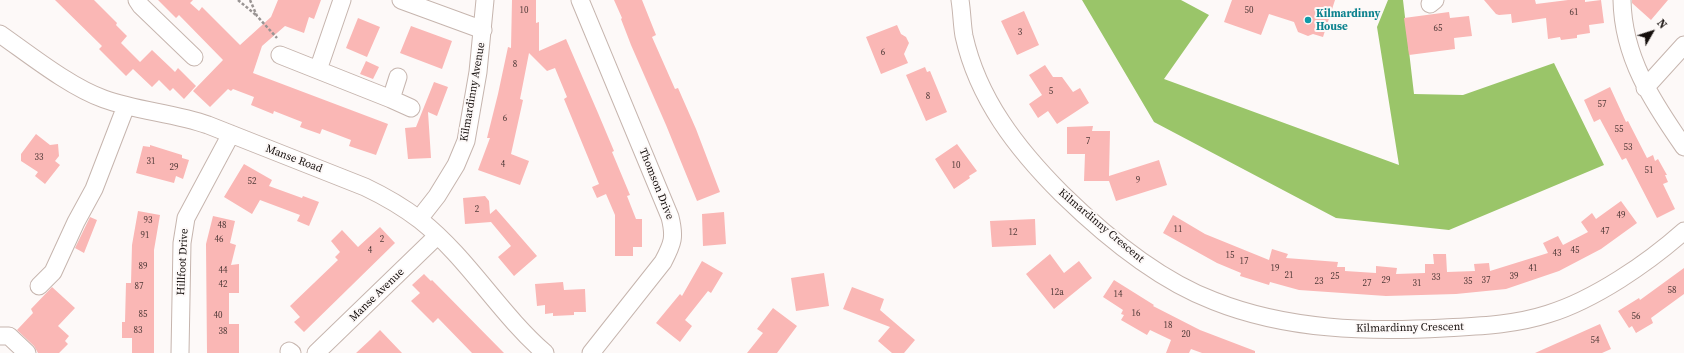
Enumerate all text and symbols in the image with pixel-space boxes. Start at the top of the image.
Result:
house number: 10 [520,6,528,16]
house number: 50 [1245,6,1253,16]
place label: Kilmardinny House [1316,7,1380,33]
house number: 61 [1570,8,1578,18]
north arrow [1632,12,1672,52]
marker: Kilmardinny House [1303,15,1313,25]
text: N [1653,16,1670,32]
house number: 65 [1434,24,1442,34]
house number: 3 [1018,28,1022,38]
street label: Kilmardinny Avenue [458,41,488,143]
house number: 6 [881,48,885,58]
house number: 8 [513,60,517,70]
house number: 5 [1049,87,1053,97]
house number: 8 [926,92,930,102]
house number: 57 [1598,100,1606,110]
house number: 6 [503,114,507,124]
house number: 55 [1615,125,1623,135]
house number: 7 [1086,137,1090,147]
street label: Manse Road [264,142,324,176]
house number: 53 [1624,143,1632,153]
street label: Thomson Drive [636,146,676,222]
house number: 33 [35,153,43,163]
house number: 31 [147,157,155,167]
house number: 4 [501,160,505,170]
house number: 10 [952,161,960,171]
house number: 29 [170,163,178,173]
house number: 51 [1645,166,1653,176]
house number: 9 [1136,176,1140,186]
house number: 52 [248,177,256,187]
street label: Kilmardinny Crescent [1056,186,1146,266]
house number: 2 [475,205,479,215]
house number: 49 [1617,211,1625,221]
house number: 93 [144,216,152,226]
house number: 48 [218,221,226,231]
house number: 11 [1174,225,1182,235]
house number: 47 [1601,227,1609,237]
street label: Hillfoot Drive [175,228,191,296]
house number: 12 [1009,228,1017,238]
house number: 91 [141,231,149,241]
house number: 46 [215,235,223,245]
house number: 2 [380,235,384,245]
house number: 4 [368,246,372,256]
house number: 45 [1571,246,1579,256]
house number: 43 [1553,249,1561,259]
house number: 15 [1226,251,1234,261]
house number: 17 [1240,257,1248,267]
house number: 89 [139,262,147,272]
house number: 19 [1271,264,1279,274]
house number: 41 [1529,264,1537,274]
house number: 44 [219,266,227,276]
street label: Manse Avenue [347,266,407,324]
house number: 21 [1285,271,1293,281]
house number: 25 [1331,272,1339,282]
house number: 39 [1510,272,1518,282]
house number: 33 [1432,273,1440,283]
house number: 29 [1382,276,1390,286]
house number: 37 [1482,276,1490,286]
house number: 23 [1315,277,1323,287]
house number: 35 [1464,277,1472,287]
house number: 27 [1363,279,1371,289]
house number: 31 [1413,279,1421,289]
house number: 42 [219,280,227,290]
house number: 87 [135,282,143,292]
house number: 58 [1668,286,1676,296]
house number: 12a [1050,288,1064,298]
house number: 14 [1114,290,1122,300]
house number: 16 [1132,309,1140,319]
house number: 85 [139,310,147,320]
house number: 40 [214,311,222,321]
house number: 56 [1632,312,1640,322]
street label: Kilmardinny Crescent [1356,320,1464,336]
house number: 18 [1164,321,1172,331]
house number: 83 [134,326,142,336]
house number: 38 [219,327,227,337]
house number: 20 [1182,330,1190,340]
house number: 54 [1591,336,1599,346]

